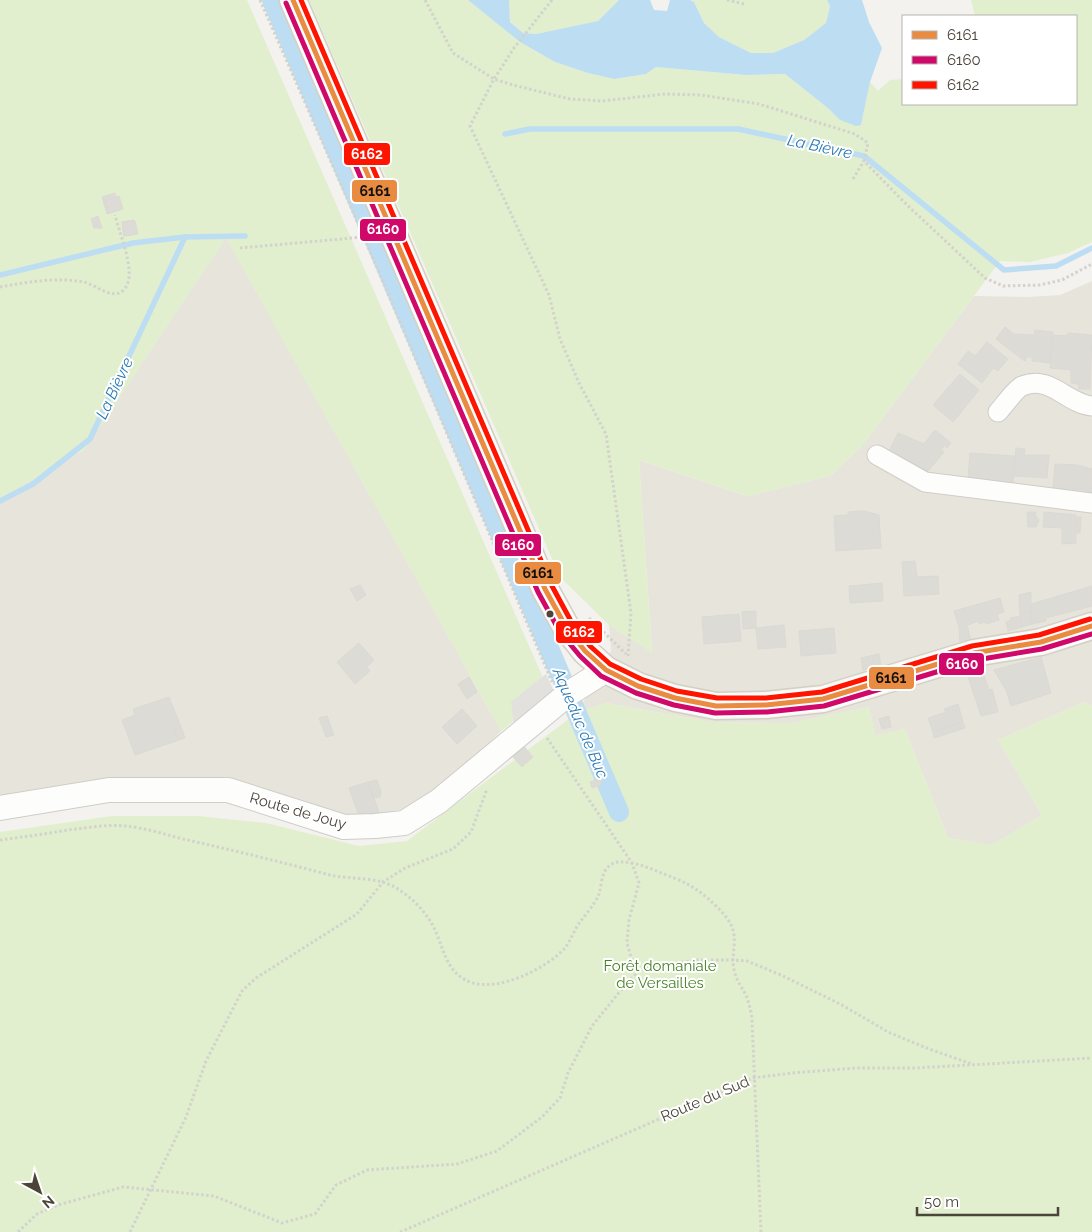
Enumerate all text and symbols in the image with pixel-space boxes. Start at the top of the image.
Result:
legend [902,15,1077,105]
text: 6161 [947,26,979,44]
text: 6160 [947,51,981,69]
text: 6162 [947,76,980,94]
water label: La Bièvre [786,130,854,163]
line badge: 6162 [343,142,391,166]
text: 6162 [351,146,383,162]
line badge: 6161 [351,179,398,203]
text: 6161 [360,183,390,199]
line badge: 6160 [359,218,407,242]
text: 6160 [367,221,399,237]
water label: La Bièvre [92,354,137,422]
line badge: 6160 [494,533,542,557]
text: 6160 [502,537,534,553]
line badge: 6161 [514,561,562,585]
text: 6161 [523,565,553,581]
unlabelled marker [545,609,555,619]
line badge: 6162 [555,620,603,644]
text: 6162 [563,624,595,640]
line badge: 6160 [938,652,985,676]
text: 6160 [946,656,978,672]
water label: Aqueduc de Buc [548,664,613,782]
line badge: 6161 [868,666,915,690]
text: 6161 [876,670,906,686]
street label: Route de Jouy [248,789,348,833]
park label: Forêt domaniale de Versailles [603,957,717,992]
street label: Route du Sud [658,1072,752,1126]
north arrow [15,1167,65,1217]
scale bar [917,1184,1058,1216]
text: N [39,1192,58,1212]
text: 50 m [924,1193,959,1211]

